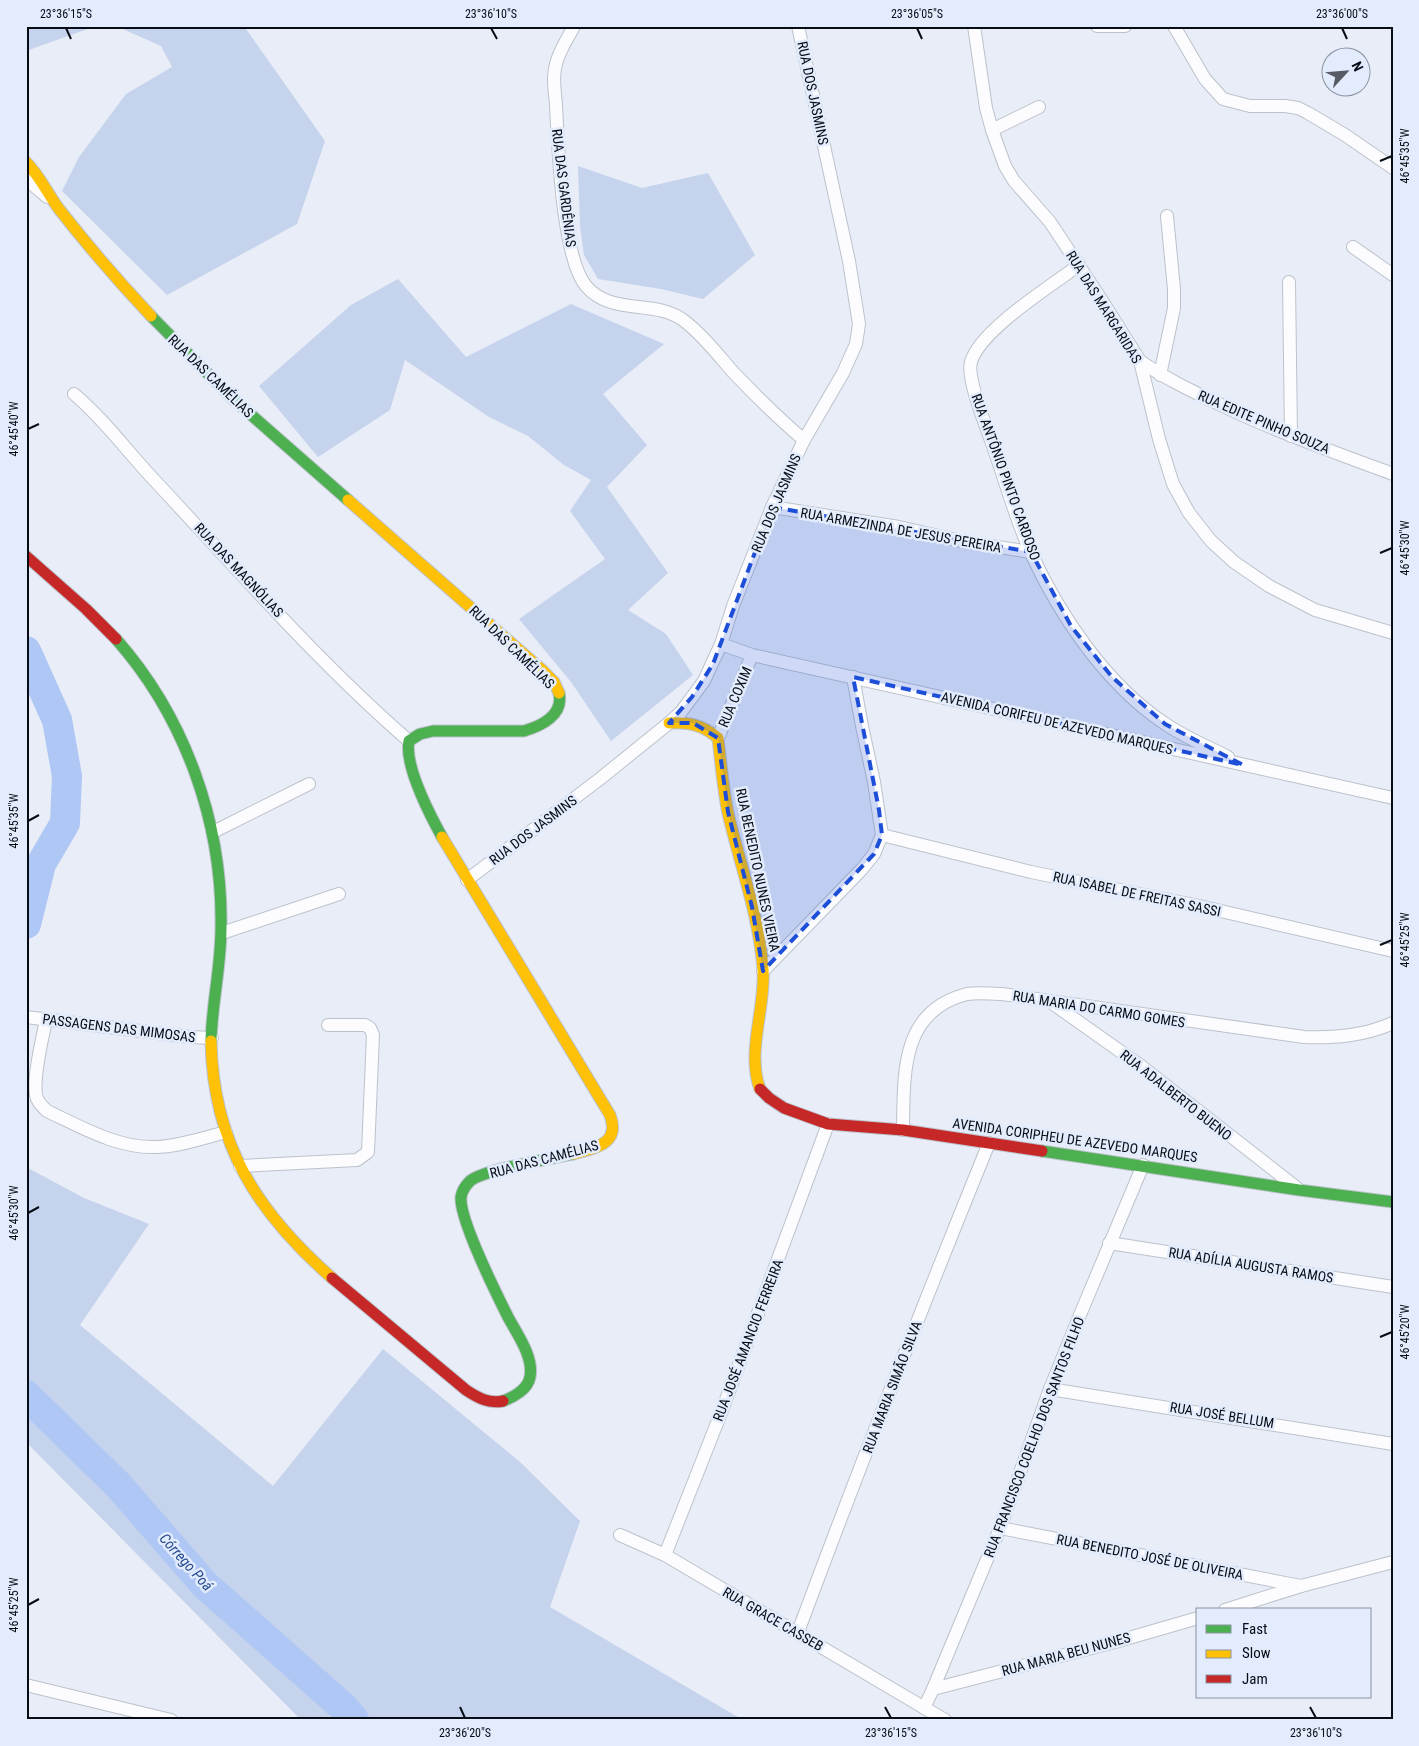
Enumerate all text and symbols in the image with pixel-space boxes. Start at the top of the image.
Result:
text: 23°36'15"S [40,7,92,21]
text: 23°36'10"S [465,7,517,21]
text: 23°36'05"S [891,7,943,21]
text: 23°36'00"S [1316,7,1368,21]
street label: RUA DOS JASMINS [794,40,832,146]
north arrow [1322,48,1372,98]
text: N [1349,59,1367,74]
street label: RUA DAS GARDÊNIAS [549,128,580,248]
text: 46°45'35"W [1398,128,1412,184]
street label: RUA DAS MARGARIDAS [1063,248,1145,366]
street label: RUA DAS CAMÉLIAS [165,331,258,421]
street label: RUA EDITE PINHO SOUZA [1196,387,1332,457]
street label: RUA ANTÔNIO PINTO CARDOSO [968,391,1045,563]
text: 46°45'40"W [7,401,21,457]
street label: RUA DOS JASMINS [748,451,804,555]
street label: RUA ARMEZINDA DE JESUS PEREIRA [799,504,1003,556]
street label: RUA DAS MAGNÓLIAS [191,519,287,620]
text: 46°45'30"W [1398,520,1412,576]
street label: RUA DAS CAMÉLIAS [466,602,559,692]
street label: RUA COXIM [715,664,755,730]
street label: AVENIDA CORIFEU DE AZEVEDO MARQUES [940,689,1174,757]
street label: RUA BENEDITO NUNES VIEIRA [733,787,783,953]
street label: RUA DOS JASMINS [486,792,580,868]
text: 46°45'35"W [7,793,21,849]
street label: RUA ISABEL DE FREITAS SASSI [1052,868,1222,920]
text: 46°45'25"W [1398,912,1412,968]
street label: RUA MARIA DO CARMO GOMES [1012,987,1186,1031]
street label: PASSAGENS DAS MIMOSAS [42,1011,196,1045]
street label: RUA ADALBERTO BUENO [1117,1047,1235,1143]
street label: AVENIDA CORIPHEU DE AZEVEDO MARQUES [952,1115,1198,1165]
street label: RUA DAS CAMÉLIAS [488,1136,600,1181]
text: 46°45'30"W [7,1185,21,1241]
street label: RUA ADÍLIA AUGUSTA RAMOS [1167,1243,1335,1286]
street label: RUA JOSÉ AMANCIO FERREIRA [709,1256,786,1423]
text: 46°45'20"W [1398,1304,1412,1360]
street label: RUA FRANCISCO COELHO DOS SANTOS FILHO [981,1314,1087,1560]
street label: RUA MARIA SIMÃO SILVA [858,1318,925,1455]
street label: RUA JOSÉ BELLUM [1169,1398,1275,1431]
water label: Córrego Poá [155,1530,217,1595]
street label: RUA BENEDITO JOSÉ DE OLIVEIRA [1055,1530,1245,1583]
text: 46°45'25"W [7,1577,21,1633]
street label: RUA GRACE CASSEB [720,1584,826,1654]
legend [1196,1608,1372,1698]
text: Fast [1242,1620,1267,1638]
street label: RUA MARIA BEU NUNES [1000,1629,1132,1679]
text: Slow [1242,1644,1271,1662]
text: Jam [1242,1670,1268,1688]
text: 23°36'20"S [439,1726,491,1740]
text: 23°36'15"S [865,1726,917,1740]
text: 23°36'10"S [1290,1726,1342,1740]

